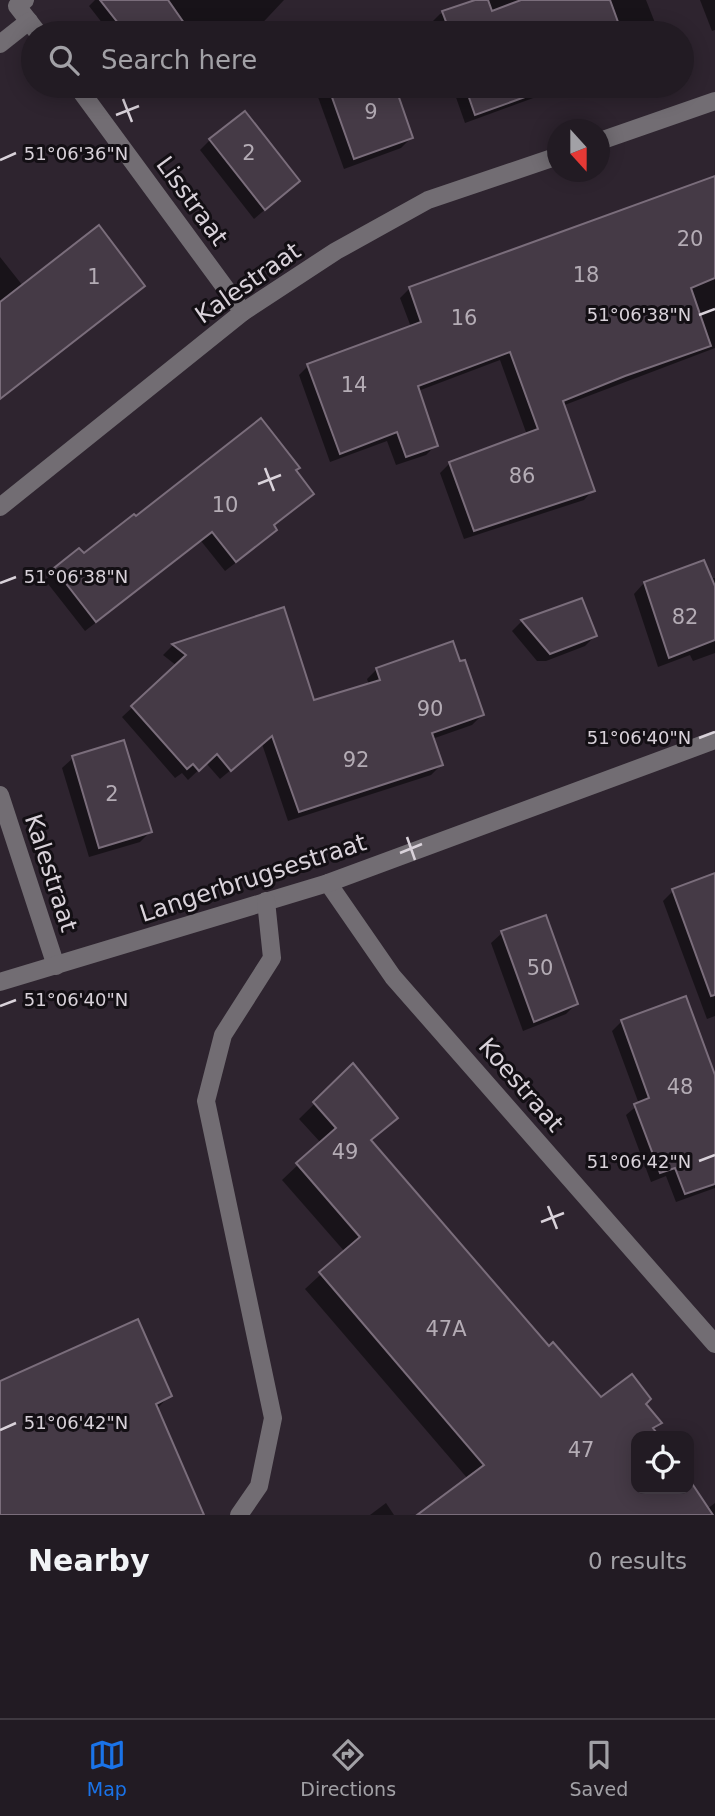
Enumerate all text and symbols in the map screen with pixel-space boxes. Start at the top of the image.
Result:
search box [21,21,694,98]
icon: search [45,41,83,79]
text: Search here [101,45,257,75]
house number: 9 [364,100,378,124]
north arrow [547,119,610,182]
house number: 2 [242,141,256,165]
text: 51°06'36"N [24,143,128,164]
street label: Lisstraat [150,151,234,251]
house number: 20 [677,227,703,251]
street label: Kalestraat [190,237,306,329]
house number: 18 [573,263,599,287]
house number: 1 [87,265,101,289]
text: 51°06'38"N [587,304,691,325]
house number: 16 [451,306,477,330]
house number: 14 [341,373,367,397]
house number: 86 [509,464,535,488]
house number: 10 [212,493,238,517]
text: 51°06'38"N [24,566,128,587]
house number: 82 [672,605,698,629]
house number: 90 [417,697,443,721]
text: 51°06'40"N [587,727,691,748]
house number: 92 [343,748,369,772]
house number: 2 [105,782,119,806]
street label: Kalestraat [19,811,83,935]
street label: Langerbrugsestraat [136,828,370,928]
house number: 50 [527,956,553,980]
text: 51°06'40"N [24,989,128,1010]
street label: Koestraat [473,1033,569,1137]
house number: 48 [667,1075,693,1099]
house number: 49 [332,1140,358,1164]
text: 51°06'42"N [587,1151,691,1172]
house number: 47A [425,1317,467,1341]
text: 51°06'42"N [24,1412,128,1433]
map controls [631,1431,694,1494]
button: locate [631,1431,694,1494]
house number: 47 [568,1438,594,1462]
text: Nearby [28,1543,150,1578]
text: 0 results [588,1548,687,1574]
tab: Map [87,1736,127,1800]
tab: Directions [300,1736,396,1800]
tab: Saved [570,1736,628,1800]

